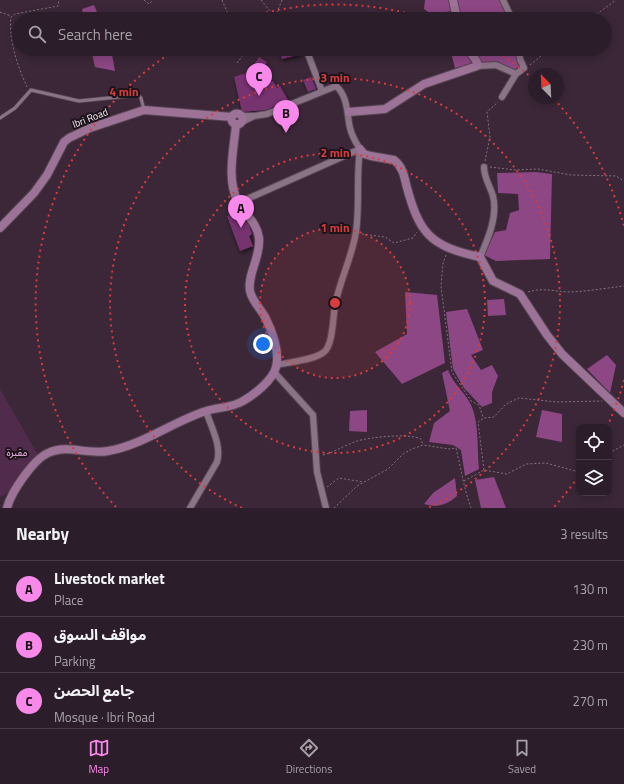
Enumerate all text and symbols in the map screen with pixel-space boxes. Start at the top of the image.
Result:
search box [12,12,612,56]
icon: search [26,23,48,45]
text: Search here [58,23,132,46]
pin: C [246,63,272,96]
text: 3 min [320,68,350,87]
north arrow [528,68,564,104]
text: 4 min [109,82,139,101]
pin: B [273,100,299,133]
street label: Ibri Road [70,104,110,132]
text: 2 min [320,143,350,162]
pin: A [228,195,254,228]
text: 1 min [320,218,350,237]
centre of rings [328,296,342,310]
your location [253,334,273,354]
map controls [576,424,612,496]
button: locate [576,424,612,460]
park label: مقبرة [6,445,28,460]
button: layers [576,460,612,496]
text: Nearby [16,521,69,547]
text: 3 results [560,524,608,544]
text: Livestock market [54,567,165,590]
text: A [25,579,33,599]
text: 130 m [572,579,608,599]
text: Place [54,590,83,610]
text: مواقف السوق [54,623,146,646]
text: B [25,635,33,655]
text: 230 m [572,635,608,655]
text: Parking [54,651,95,671]
text: جامع الحصن [54,679,134,702]
text: C [25,691,33,711]
text: 270 m [572,691,608,711]
text: Mosque · Ibri Road [54,707,155,727]
tab: Map [88,737,110,777]
tab: Directions [286,737,332,777]
tab: Saved [508,737,536,777]

